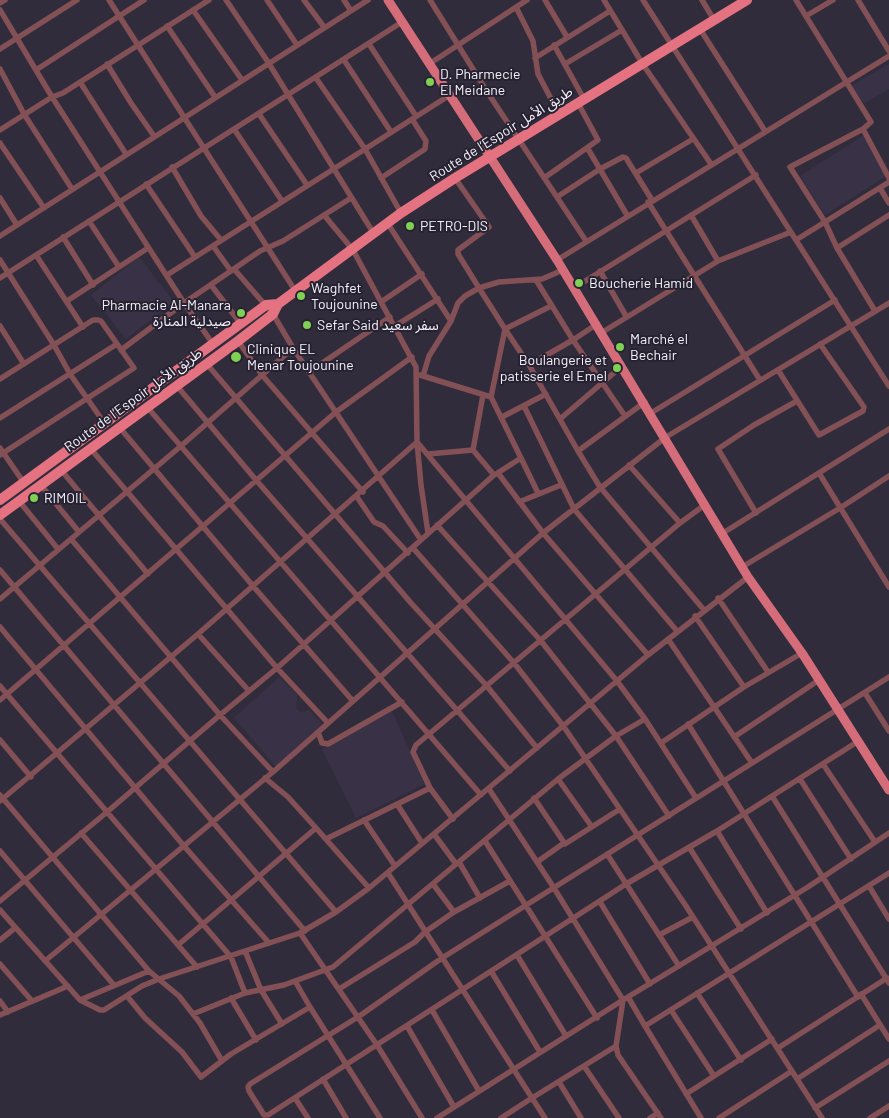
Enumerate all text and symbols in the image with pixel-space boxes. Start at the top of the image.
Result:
place label: D. Pharmecie El Meidane [440,66,520,98]
marker: D. Pharmecie El Meidane [424,76,436,88]
street label: Route de l’Espoir طريق الأمل [426,83,576,185]
place label: PETRO-DIS [420,218,488,234]
marker: PETRO-DIS [404,220,416,232]
place label: Boucherie Hamid [589,275,693,291]
marker: Boucherie Hamid [573,277,585,289]
place label: Waghfet Toujounine [311,280,378,312]
marker: Waghfet Toujounine [295,290,307,302]
place label: Pharmacie Al-Manara صيدلية المنارة [102,297,231,330]
marker: Pharmacie Al-Manara صيدلية المنارة [235,307,247,319]
place label: Sefar Said سفر سعيد [317,317,439,333]
marker: Sefar Said سفر سعيد [301,319,313,331]
place label: Marché el Bechair [630,331,688,364]
place label: Clinique EL Menar Toujounine [247,341,354,374]
marker: Marché el Bechair [614,341,626,353]
street label: Route de l’Espoir طريق الأمل [61,344,205,456]
marker: Clinique EL Menar Toujounine [229,350,243,364]
place label: Boulangerie et patisserie el Emel [500,352,607,384]
marker: Boulangerie et patisserie el Emel [611,362,623,374]
place label: RIMOIL [44,490,86,506]
marker: RIMOIL [28,492,40,504]

